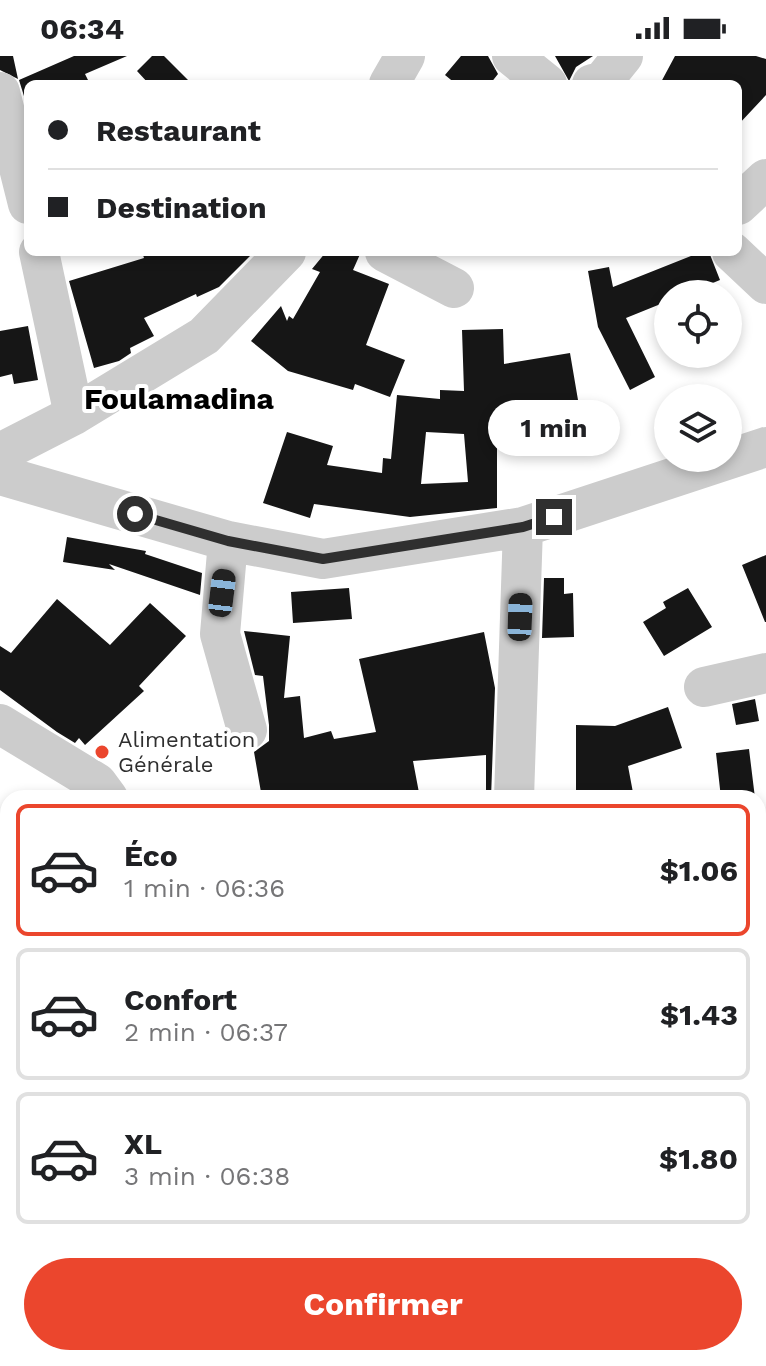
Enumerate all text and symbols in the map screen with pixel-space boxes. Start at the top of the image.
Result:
text: 06:34 [40,11,124,46]
text: Restaurant [96,113,261,148]
text: Destination [96,190,267,225]
map controls [654,280,742,472]
button: locate [654,280,742,368]
district label: Foulamadina [84,381,275,416]
button: layers [654,384,742,472]
callout: 1 min [488,401,620,457]
text: 1 min [521,413,587,443]
route start [117,496,153,532]
route end [536,499,572,535]
car [207,568,237,618]
car [507,593,533,641]
place label: Alimentation Générale [118,727,255,777]
marker: Alimentation Générale [93,743,111,761]
icon: car [28,834,100,906]
text: Éco [124,838,178,873]
text: $1.06 [660,853,738,888]
text: 1 min · 06:36 [124,873,285,903]
icon: car [28,978,100,1050]
text: Confort [124,982,237,1017]
text: $1.43 [660,997,738,1032]
text: 2 min · 06:37 [124,1017,288,1047]
icon: car [28,1122,100,1194]
text: XL [124,1126,162,1161]
text: $1.80 [659,1141,738,1176]
text: 3 min · 06:38 [124,1161,290,1191]
button: Confirmer [24,1258,742,1350]

